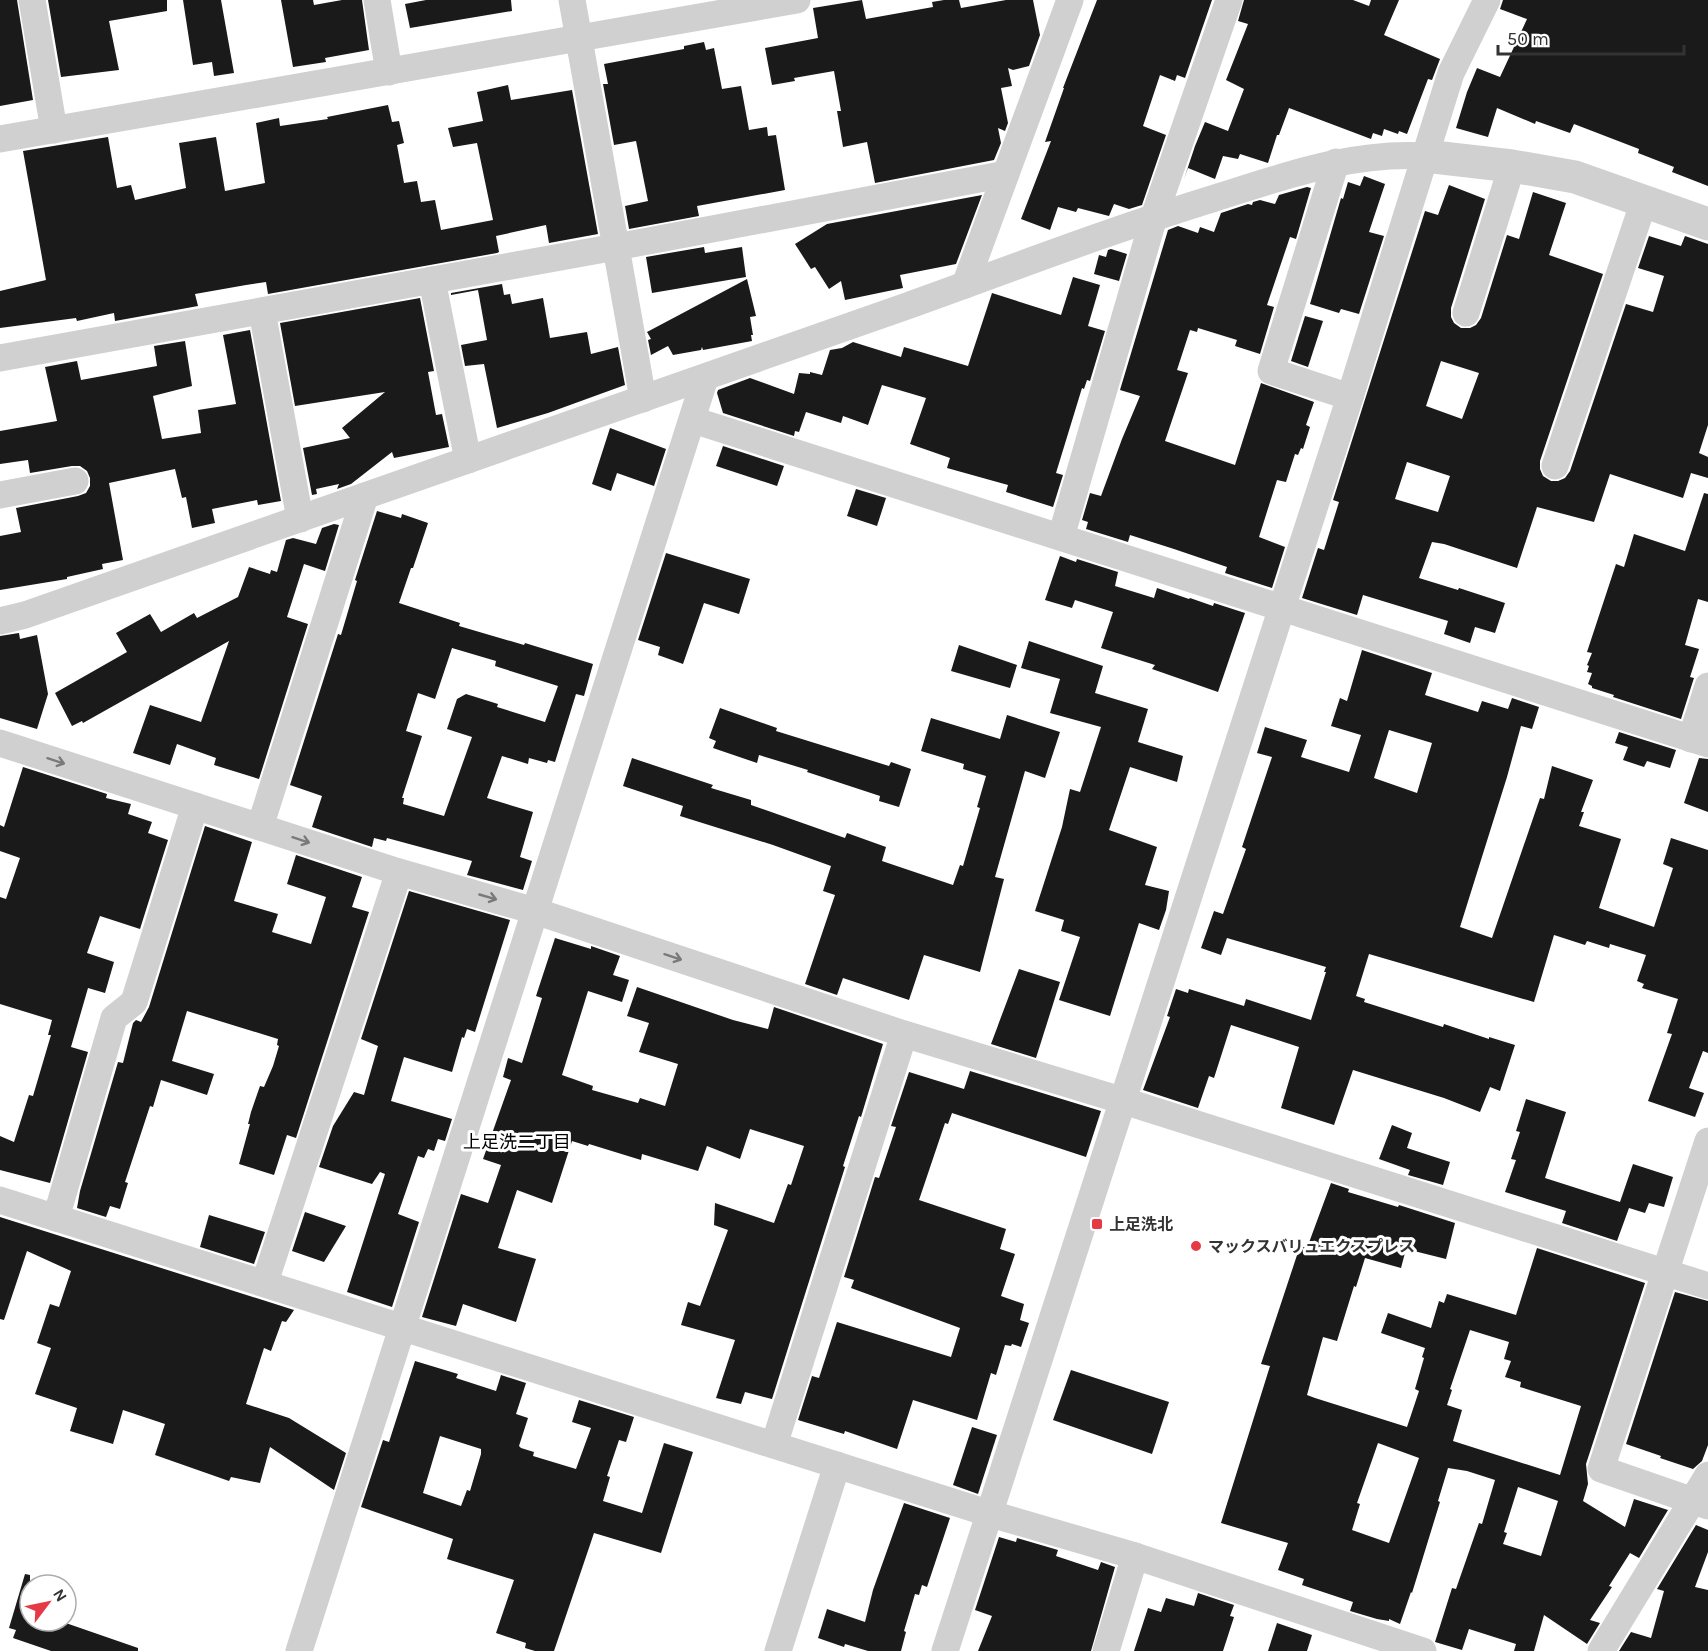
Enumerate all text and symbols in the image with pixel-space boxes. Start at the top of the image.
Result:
scale bar [1498,18,1684,56]
text: 50 m [1507,28,1549,50]
one-way arrow [46,756,65,767]
one-way arrow [291,835,310,846]
one-way arrow [478,892,497,903]
one-way arrow [663,952,682,963]
district label: 上足洗二丁目 [463,1131,571,1153]
place label: 上足洗北 [1109,1215,1173,1234]
marker: 上足洗北 [1090,1217,1104,1231]
place label: マックスバリュエクスプレス [1208,1237,1415,1256]
marker: マックスバリュエクスプレス [1189,1239,1203,1253]
north arrow [18,1573,78,1633]
text: N [49,1585,71,1605]

